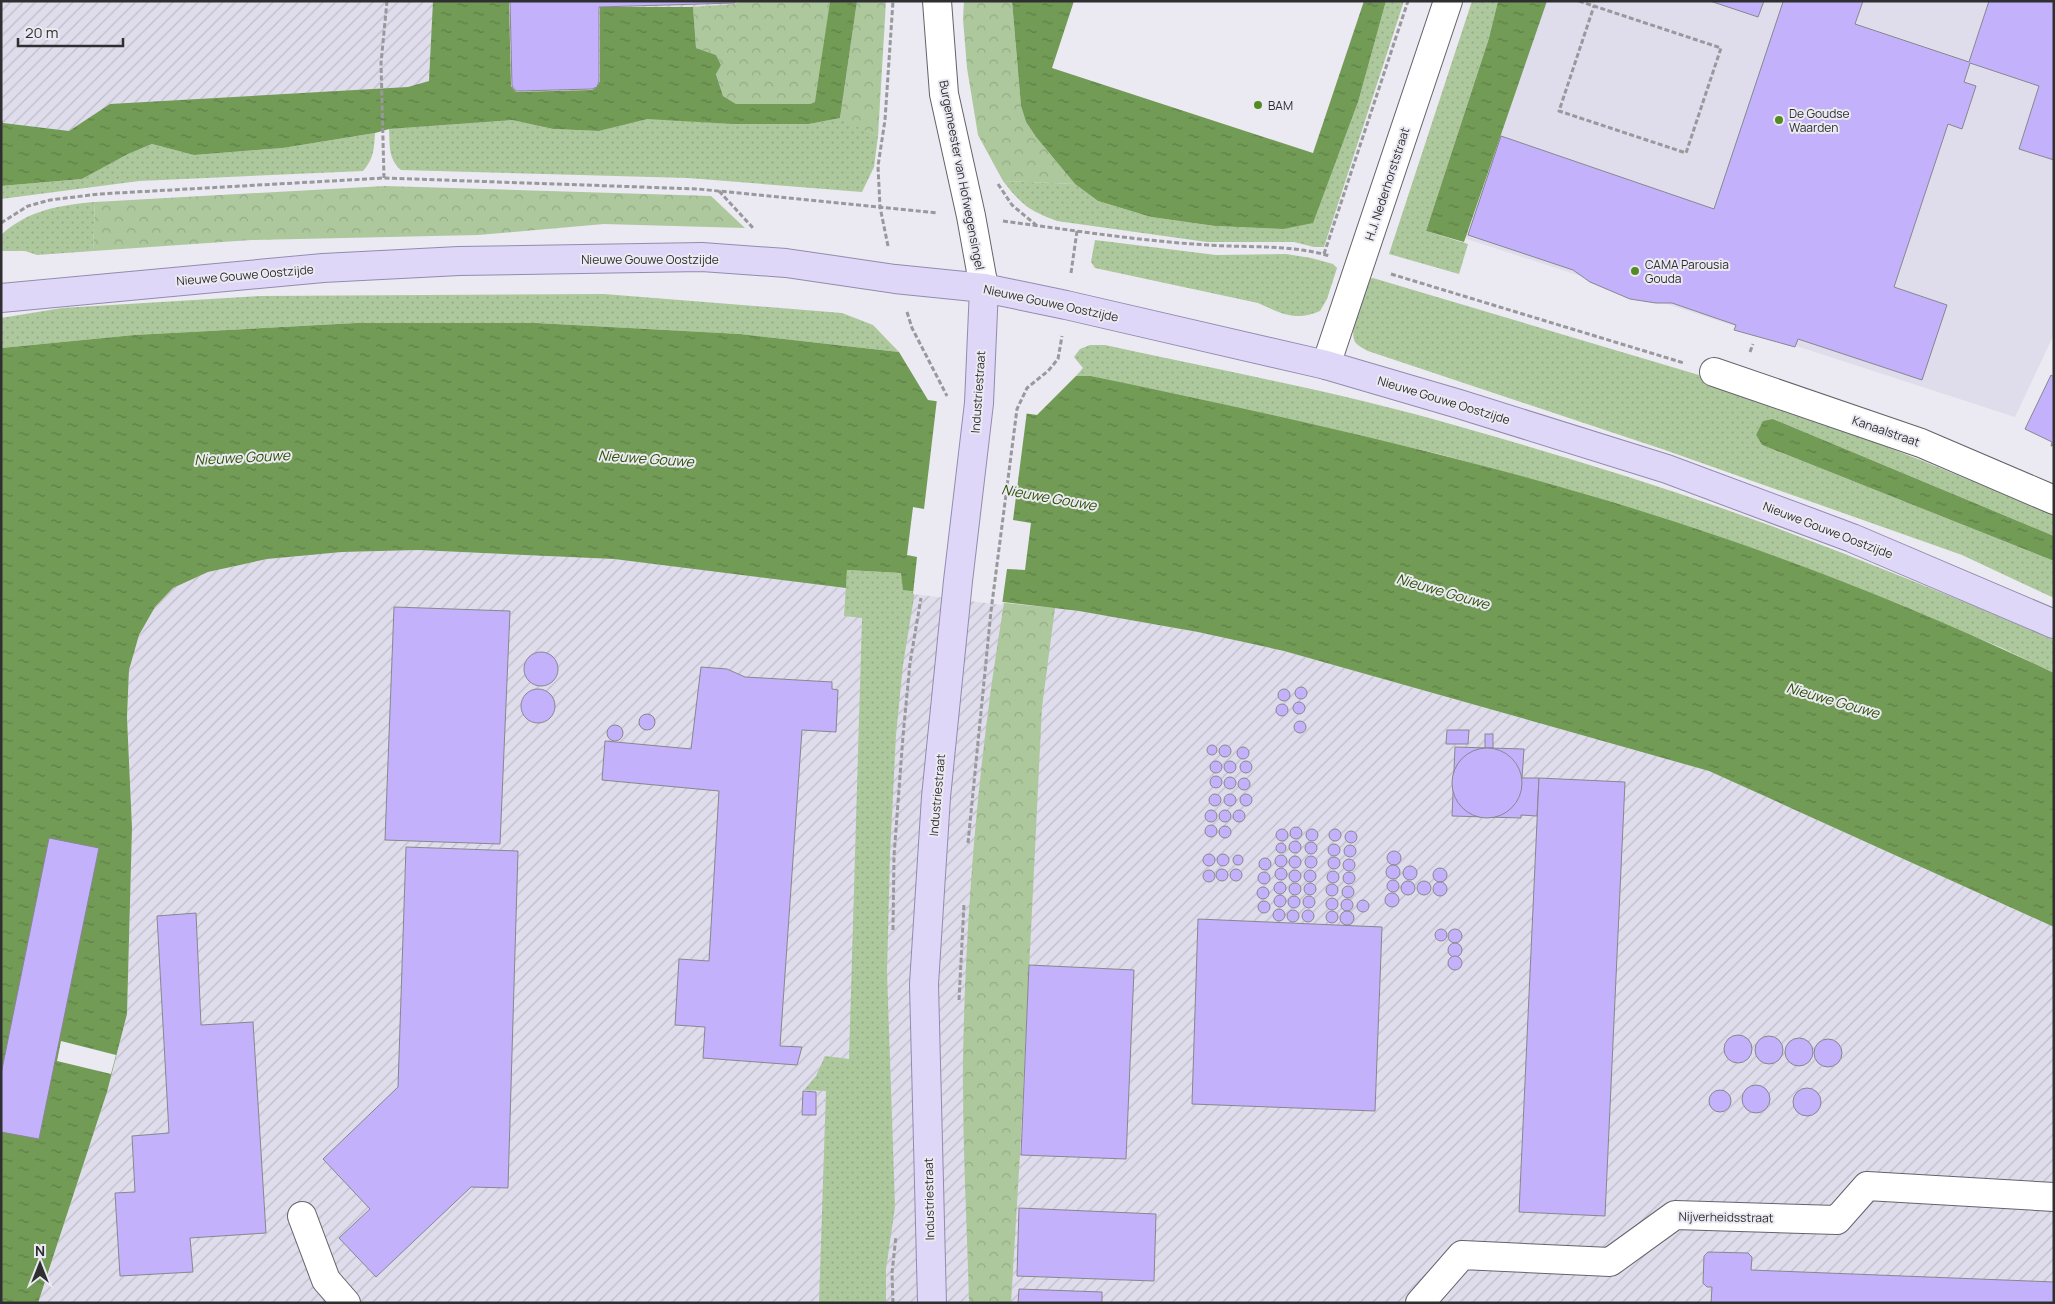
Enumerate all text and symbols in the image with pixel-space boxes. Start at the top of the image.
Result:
scale bar [18,15,122,47]
text: 20 m [25,22,58,43]
street label: Burgemeester van Hofwegensingel [935,79,989,271]
place label: BAM [1268,97,1293,114]
marker: BAM [1252,99,1264,111]
place label: De Goudse Waarden [1789,105,1850,136]
marker: De Goudse Waarden [1773,114,1785,126]
street label: H.J. Nederhorststraat [1361,125,1413,243]
street label: Nieuwe Gouwe Oostzijde [581,251,719,268]
place label: CAMA Parousia Gouda [1645,256,1729,287]
street label: Nieuwe Gouwe Oostzijde [176,261,314,289]
marker: CAMA Parousia Gouda [1629,265,1641,277]
street label: Nieuwe Gouwe Oostzijde [982,280,1120,326]
street label: Industriestraat [967,350,989,434]
street label: Nieuwe Gouwe Oostzijde [1376,372,1512,428]
street label: Kanaalstraat [1850,412,1922,451]
water label: Nieuwe Gouwe [194,445,291,469]
water label: Nieuwe Gouwe [597,445,695,471]
water label: Nieuwe Gouwe [1000,479,1099,515]
street label: Nieuwe Gouwe Oostzijde [1761,497,1895,563]
water label: Nieuwe Gouwe [1394,569,1492,614]
water label: Nieuwe Gouwe [1784,678,1882,723]
street label: Industriestraat [925,753,949,837]
street label: Industriestraat [920,1157,938,1241]
street label: Nijverheidsstraat [1678,1208,1774,1226]
north arrow [15,1239,65,1289]
text: N [35,1241,45,1260]

